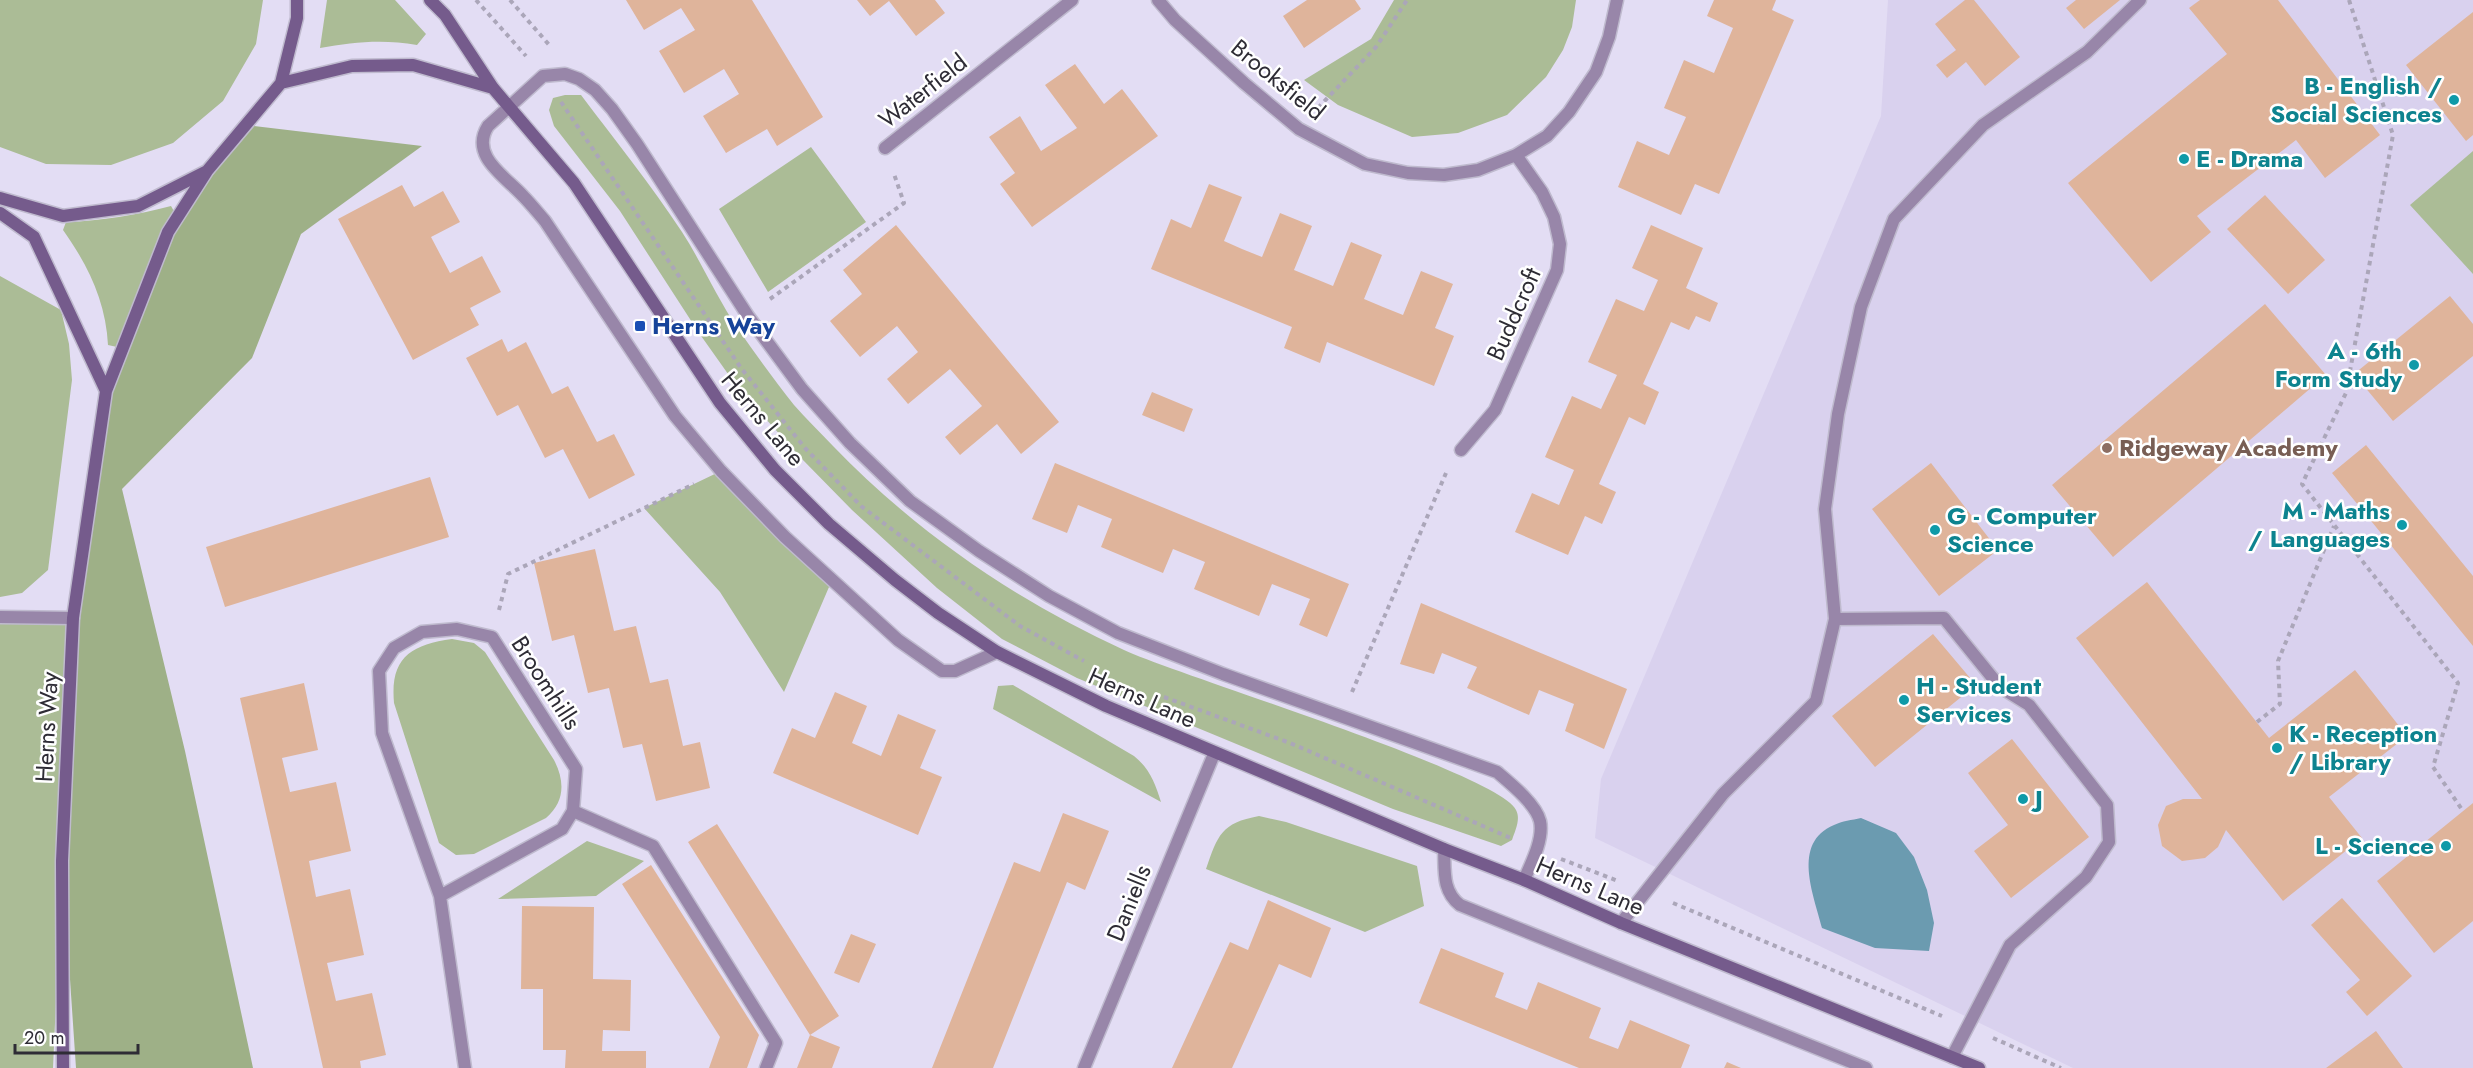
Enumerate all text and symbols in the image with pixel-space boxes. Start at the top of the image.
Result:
street label: Brooksfield [1224,31,1333,129]
street label: Waterfield [871,45,974,136]
place label: B - English / Social Sciences [2270,68,2442,131]
marker: B - English / Social Sciences [2447,93,2461,107]
place label: E - Drama [2196,141,2303,176]
marker: E - Drama [2177,152,2191,166]
street label: Buddcroft [1478,262,1550,366]
place label: Herns Way [652,308,775,343]
marker: Herns Way [633,319,647,333]
place label: A - 6th Form Study [2275,333,2402,396]
marker: A - 6th Form Study [2407,358,2421,372]
street label: Herns Lane [713,364,814,474]
place label: Ridgeway Academy [2119,430,2338,465]
marker: Ridgeway Academy [2100,441,2114,455]
place label: M - Maths / Languages [2248,493,2390,556]
place label: G - Computer Science [1947,498,2097,561]
marker: M - Maths / Languages [2395,518,2409,532]
marker: G - Computer Science [1928,523,1942,537]
street label: Broomhills [503,629,590,737]
street label: Herns Lane [1083,658,1202,737]
place label: H - Student Services [1916,668,2041,731]
street label: Herns Way [26,670,67,783]
marker: H - Student Services [1897,693,1911,707]
place label: K - Reception / Library [2289,716,2437,779]
marker: K - Reception / Library [2270,741,2284,755]
place label: J [2031,781,2043,816]
marker: J [2016,792,2030,806]
place label: L - Science [2315,828,2434,863]
marker: L - Science [2439,839,2453,853]
street label: Herns Lane [1531,847,1650,924]
street label: Daniells [1097,859,1160,946]
scale bar [15,1017,138,1055]
text: 20 m [24,1025,64,1051]

